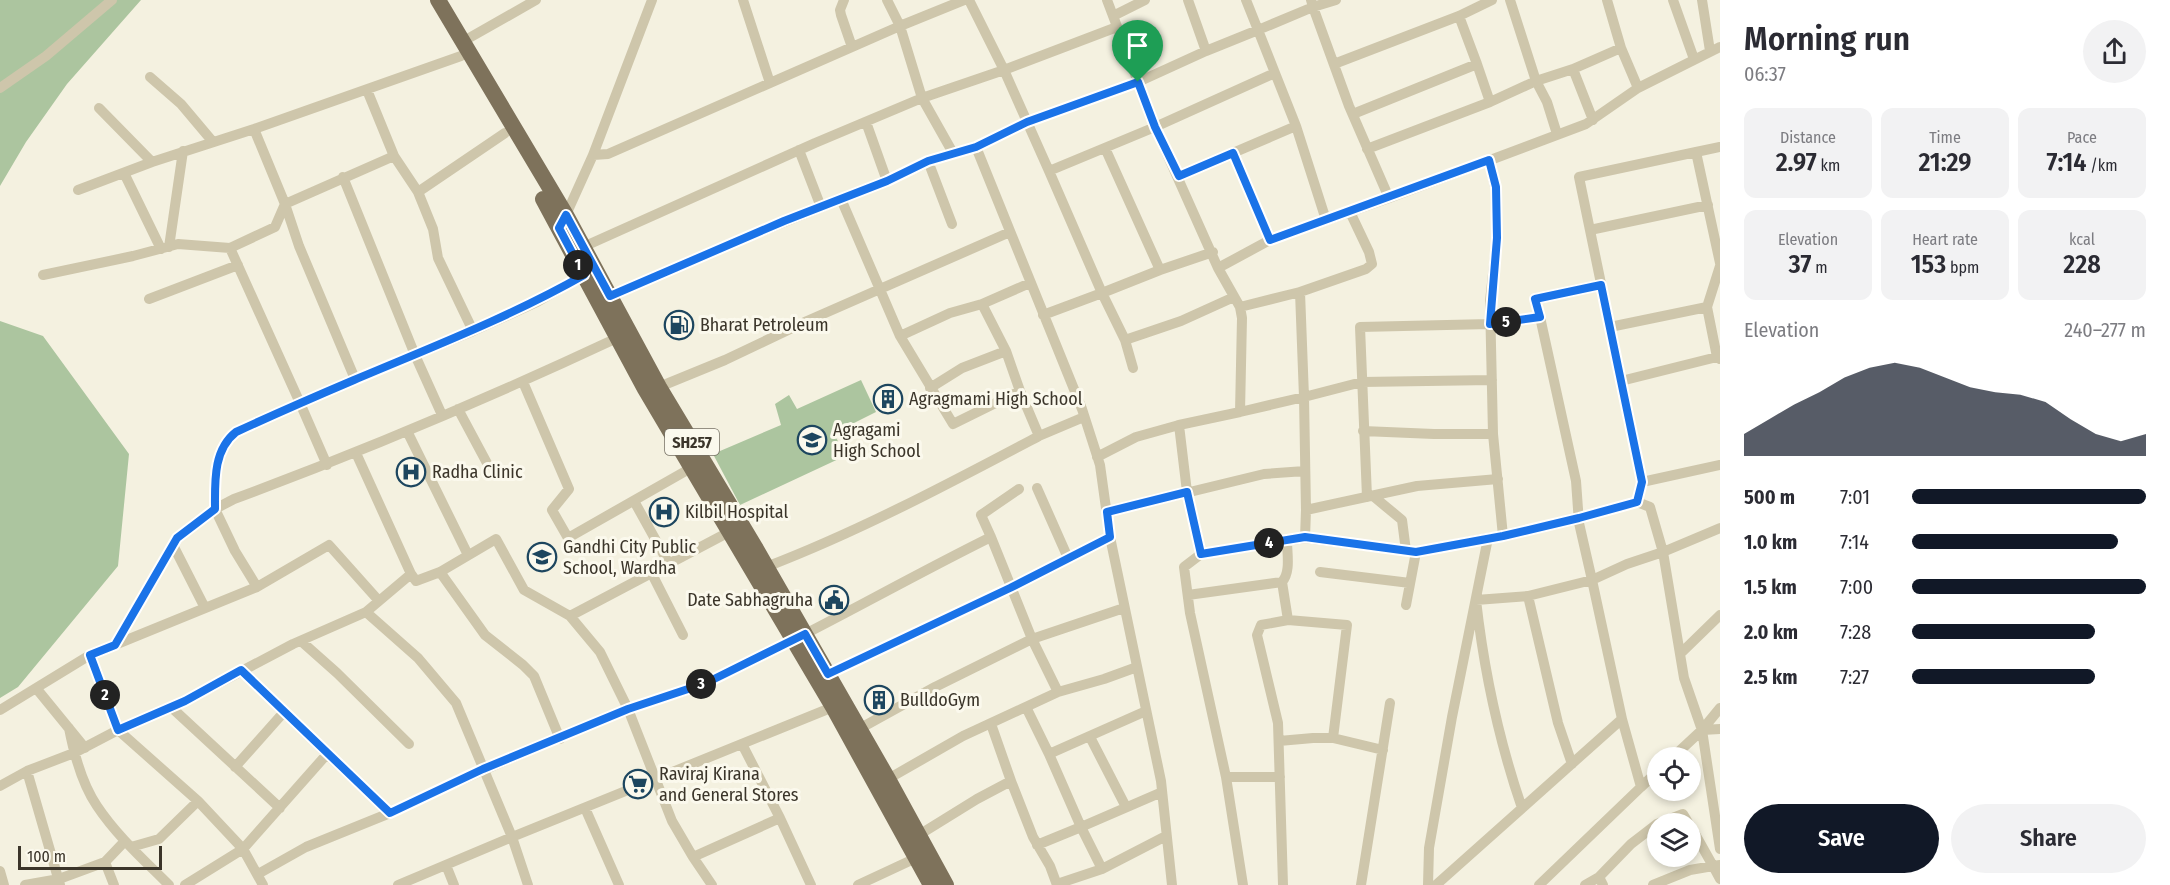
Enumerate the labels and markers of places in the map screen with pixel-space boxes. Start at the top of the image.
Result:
pin [1112,20,1163,82]
pin: 1 [563,250,593,280]
pin: 5 [1491,307,1521,337]
fuel station icon: Bharat Petroleum [663,309,695,341]
place label: Bharat Petroleum [700,314,829,336]
building icon: Agragmami High School [872,383,904,415]
place label: Agragmami High School [909,388,1083,410]
place label: Agragami High School [833,419,921,462]
school or university icon: Agragami High School [796,424,828,456]
hospital icon: Radha Clinic [395,456,427,488]
place label: Radha Clinic [432,461,523,483]
hospital icon: Kilbil Hospital [648,496,680,528]
place label: Kilbil Hospital [685,501,788,523]
pin: 4 [1254,528,1284,558]
place label: Gandhi City Public School, Wardha [563,536,697,579]
school or university icon: Gandhi City Public School, Wardha [526,541,558,573]
public building icon: Date Sabhagruha [818,584,850,616]
place label: Date Sabhagruha [687,589,813,611]
pin: 3 [686,669,716,699]
pin: 2 [90,680,120,710]
building icon: BulldoGym [863,684,895,716]
place label: BulldoGym [900,689,980,711]
place label: Raviraj Kirana and General Stores [659,763,799,806]
supermarket icon: Raviraj Kirana and General Stores [622,768,654,800]

